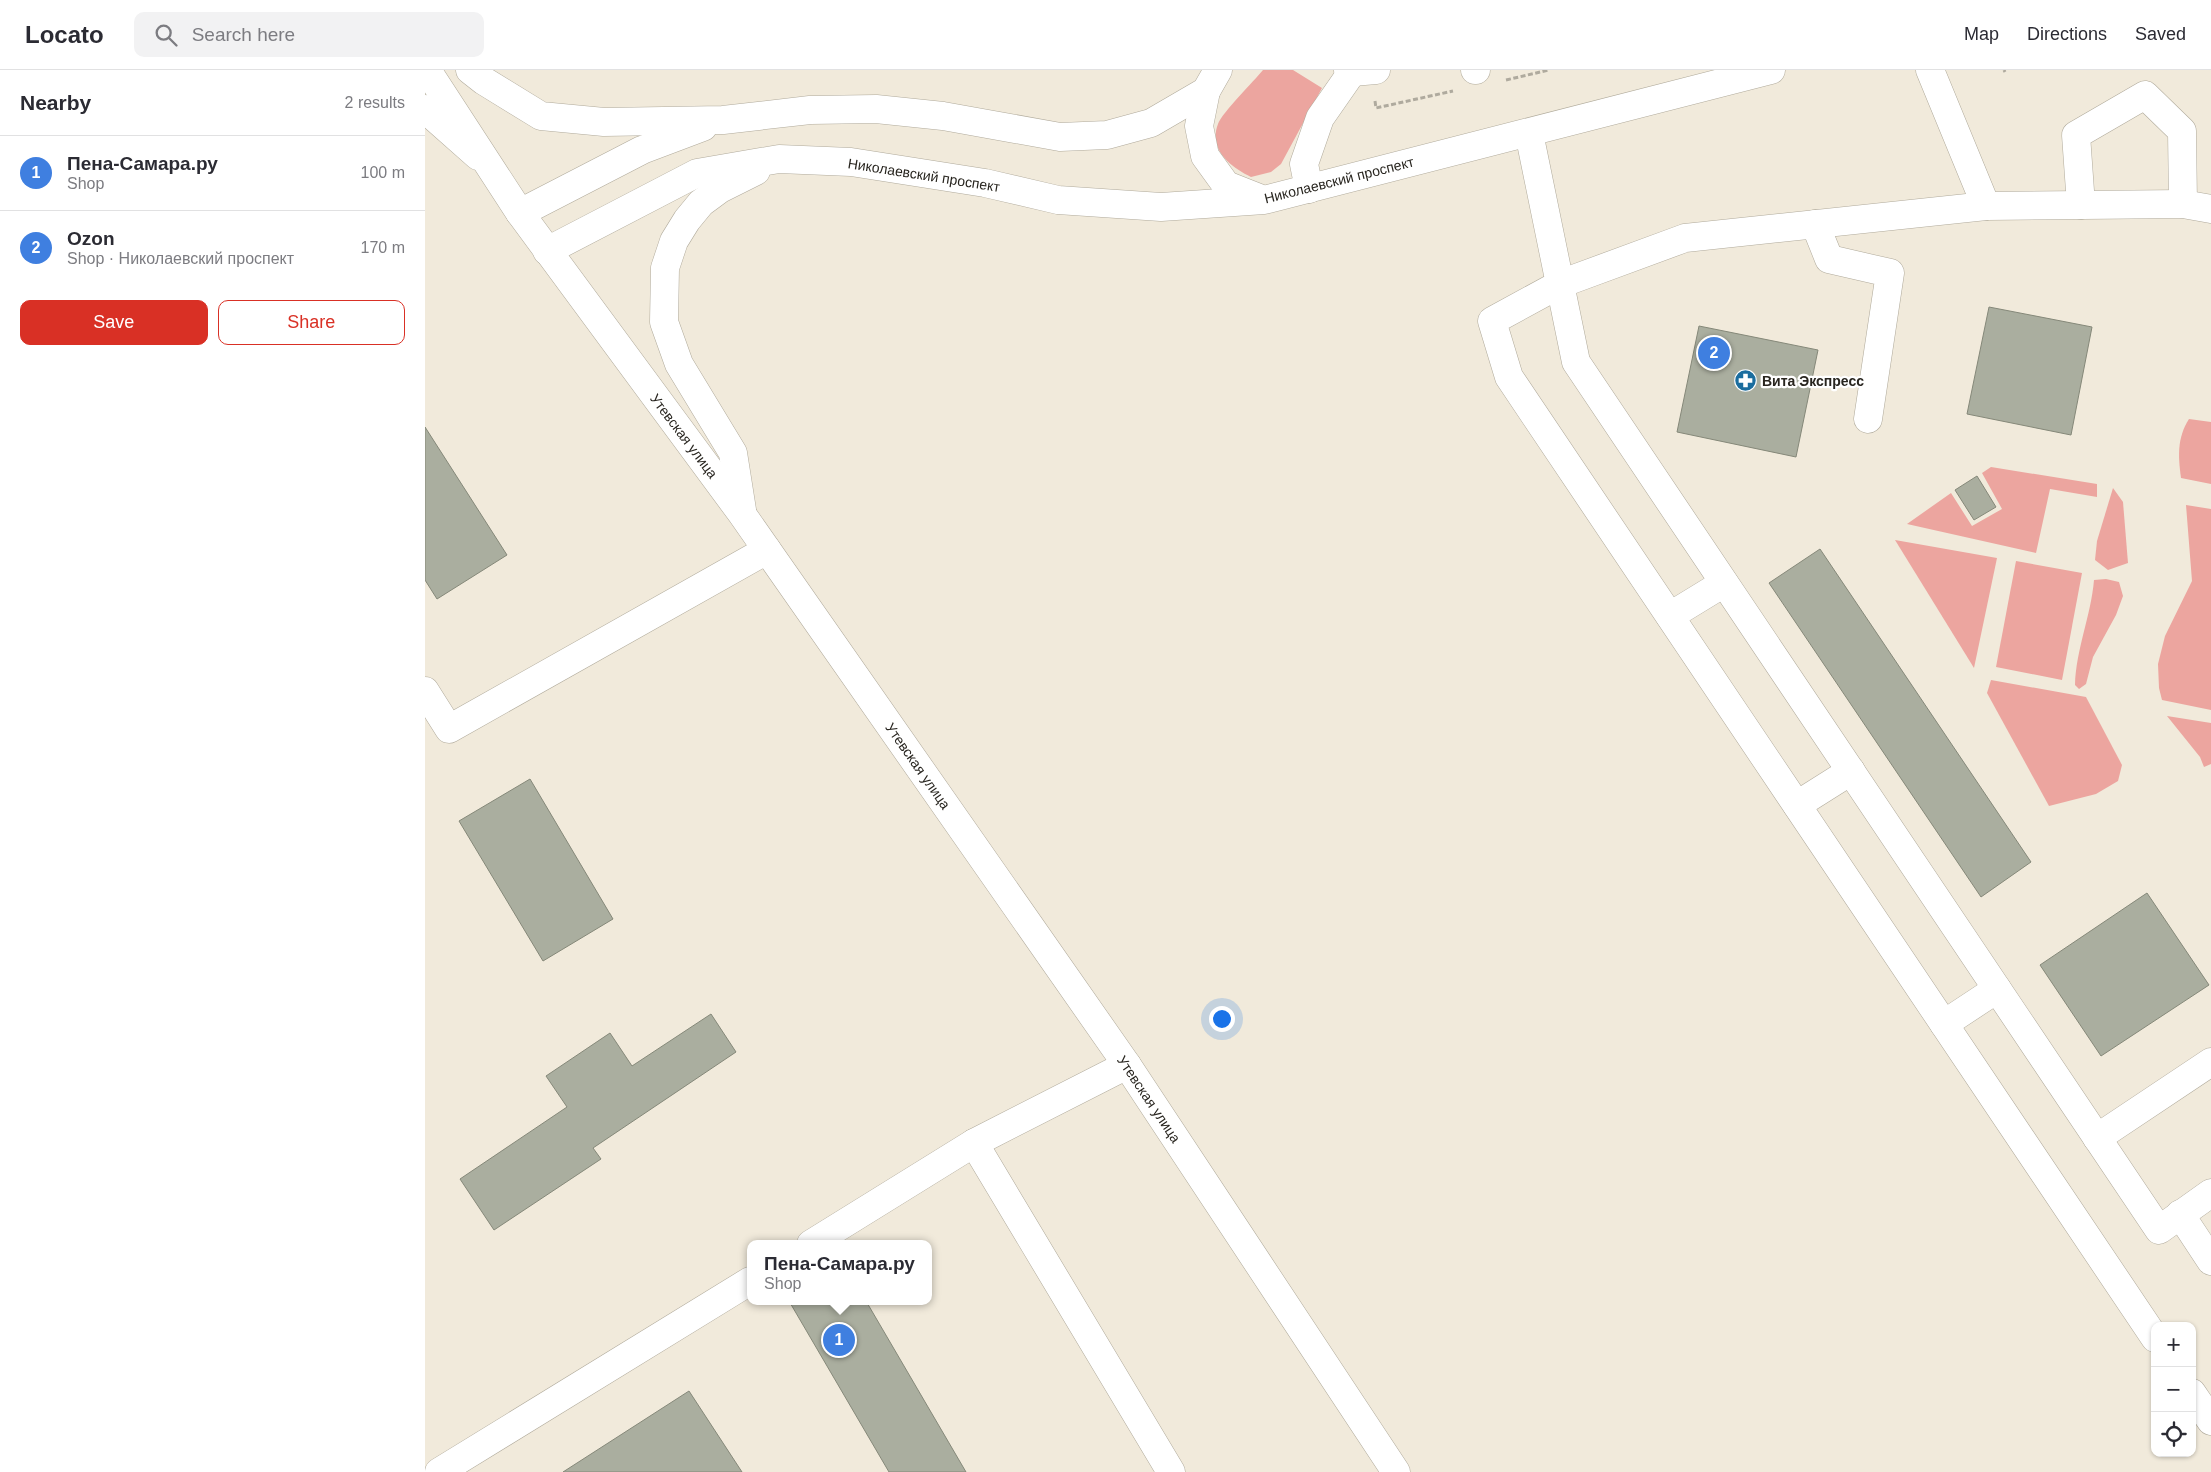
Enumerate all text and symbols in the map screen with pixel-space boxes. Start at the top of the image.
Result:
search box [134,12,484,57]
text: Locato [25,21,104,48]
icon: search [152,21,180,49]
text: Search here [192,24,295,45]
text: Map [1964,24,1999,44]
text: Directions [2027,24,2107,44]
text: Saved [2135,24,2186,44]
text: Nearby [20,91,91,114]
text: 2 results [345,94,405,111]
text: Пена-Самара.ру [67,153,218,174]
street label: Николаевский проспект [1263,154,1416,206]
street label: Николаевский проспект [847,155,1002,195]
text: 1 [32,164,40,181]
text: 100 m [361,164,405,181]
text: Shop [67,175,104,192]
text: Ozon [67,228,115,249]
text: 2 [32,239,40,256]
text: 170 m [361,239,405,256]
text: Shop · Николаевский проспект [67,250,294,267]
button: Save [20,300,208,345]
button: Share [218,300,405,345]
pin: 2 [1698,334,1730,372]
pharmacy icon: Вита Экспресс [1734,369,1758,393]
place label: Вита Экспресс [1762,373,1864,389]
street label: Утевская улица [647,391,721,481]
street label: Утевская улица [882,720,954,812]
your location [1209,1006,1235,1032]
street label: Утевская улица [1114,1052,1184,1146]
popup [747,1240,932,1305]
text: Пена-Самара.ру [764,1253,915,1274]
text: Shop [764,1275,801,1292]
pin: 1 [823,1321,855,1359]
map controls [2151,1322,2196,1457]
button: + [2151,1322,2196,1367]
button: − [2151,1367,2196,1412]
button: locate [2151,1412,2196,1457]

